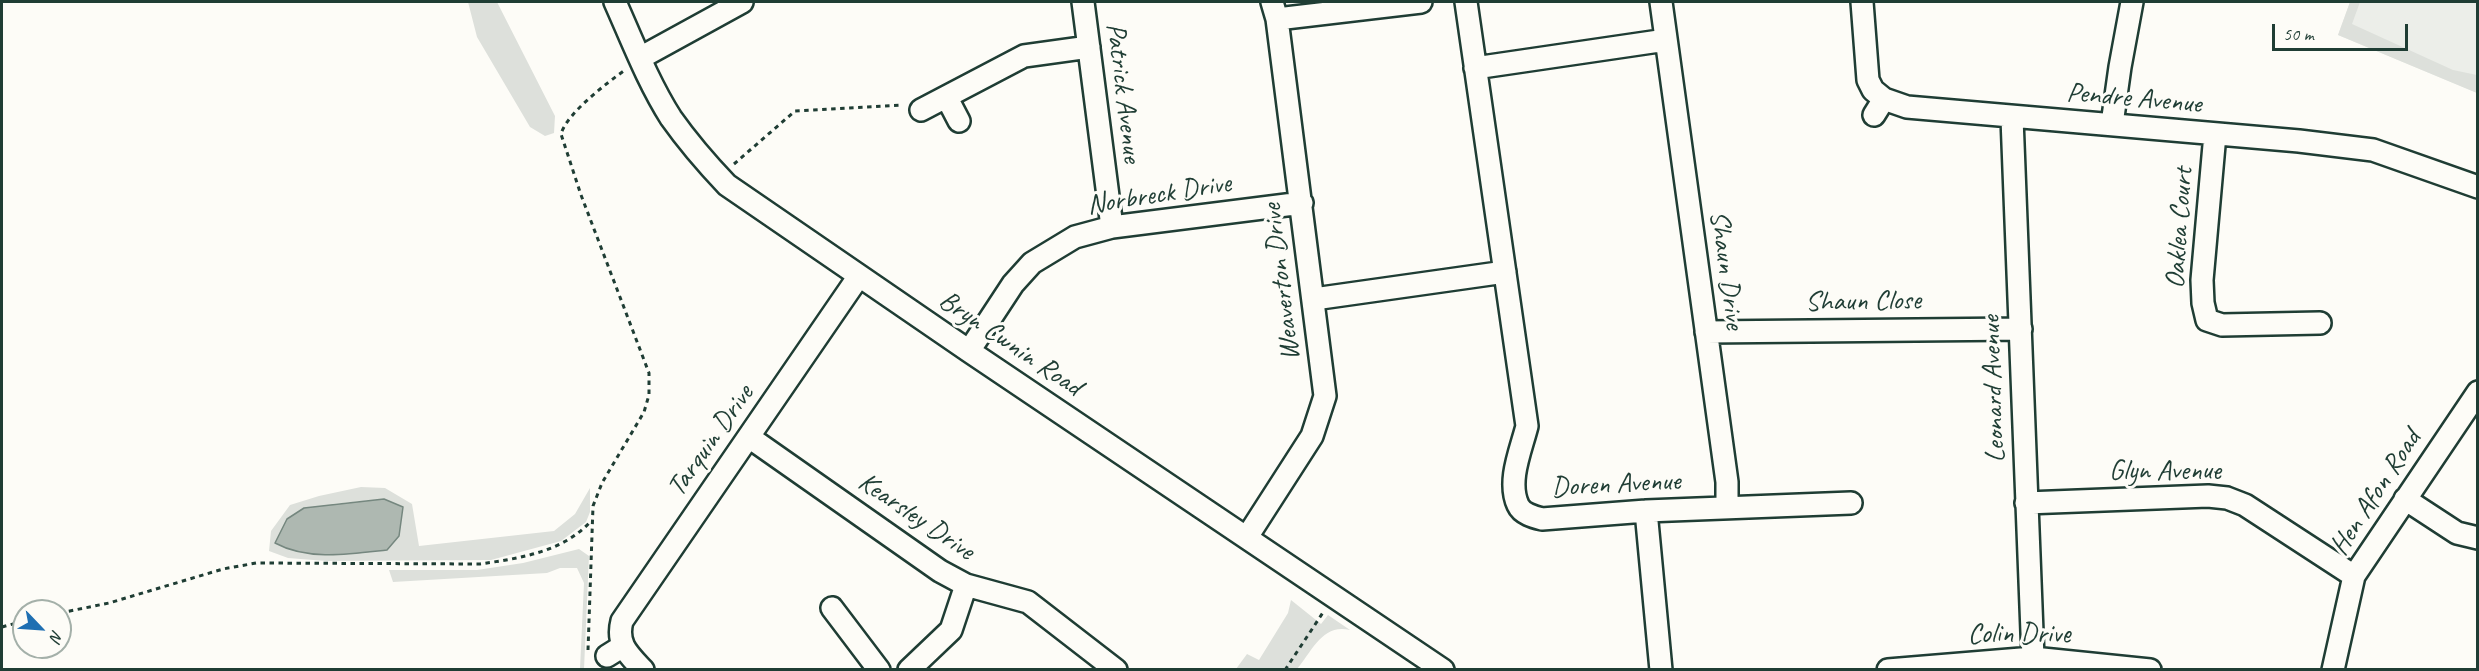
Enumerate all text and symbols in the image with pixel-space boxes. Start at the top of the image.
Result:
scale bar [2275,12,2412,50]
street label: Patrick Avenue [1098,21,1148,165]
text: 50 m [2283,23,2314,45]
street label: Pendre Avenue [2065,76,2203,122]
street label: Oaklea Court [2159,166,2201,290]
street label: Norbreck Drive [1085,167,1233,223]
street label: Weaverton Drive [1256,202,1308,362]
street label: Shaun Drive [1701,209,1751,331]
street label: Bryn Cwnin Road [932,284,1088,404]
street label: Shaun Close [1805,284,1921,320]
street label: Leonard Avenue [1975,315,2013,463]
street label: Tarquin Drive [660,379,762,503]
street label: Hen Afon Road [2323,424,2429,562]
street label: Glyn Avenue [2109,455,2221,489]
street label: Doren Avenue [1551,465,1681,505]
street label: Kearsley Drive [851,466,981,568]
north arrow [12,599,72,659]
street label: Colin Drive [1968,618,2070,652]
text: N [45,627,68,644]

